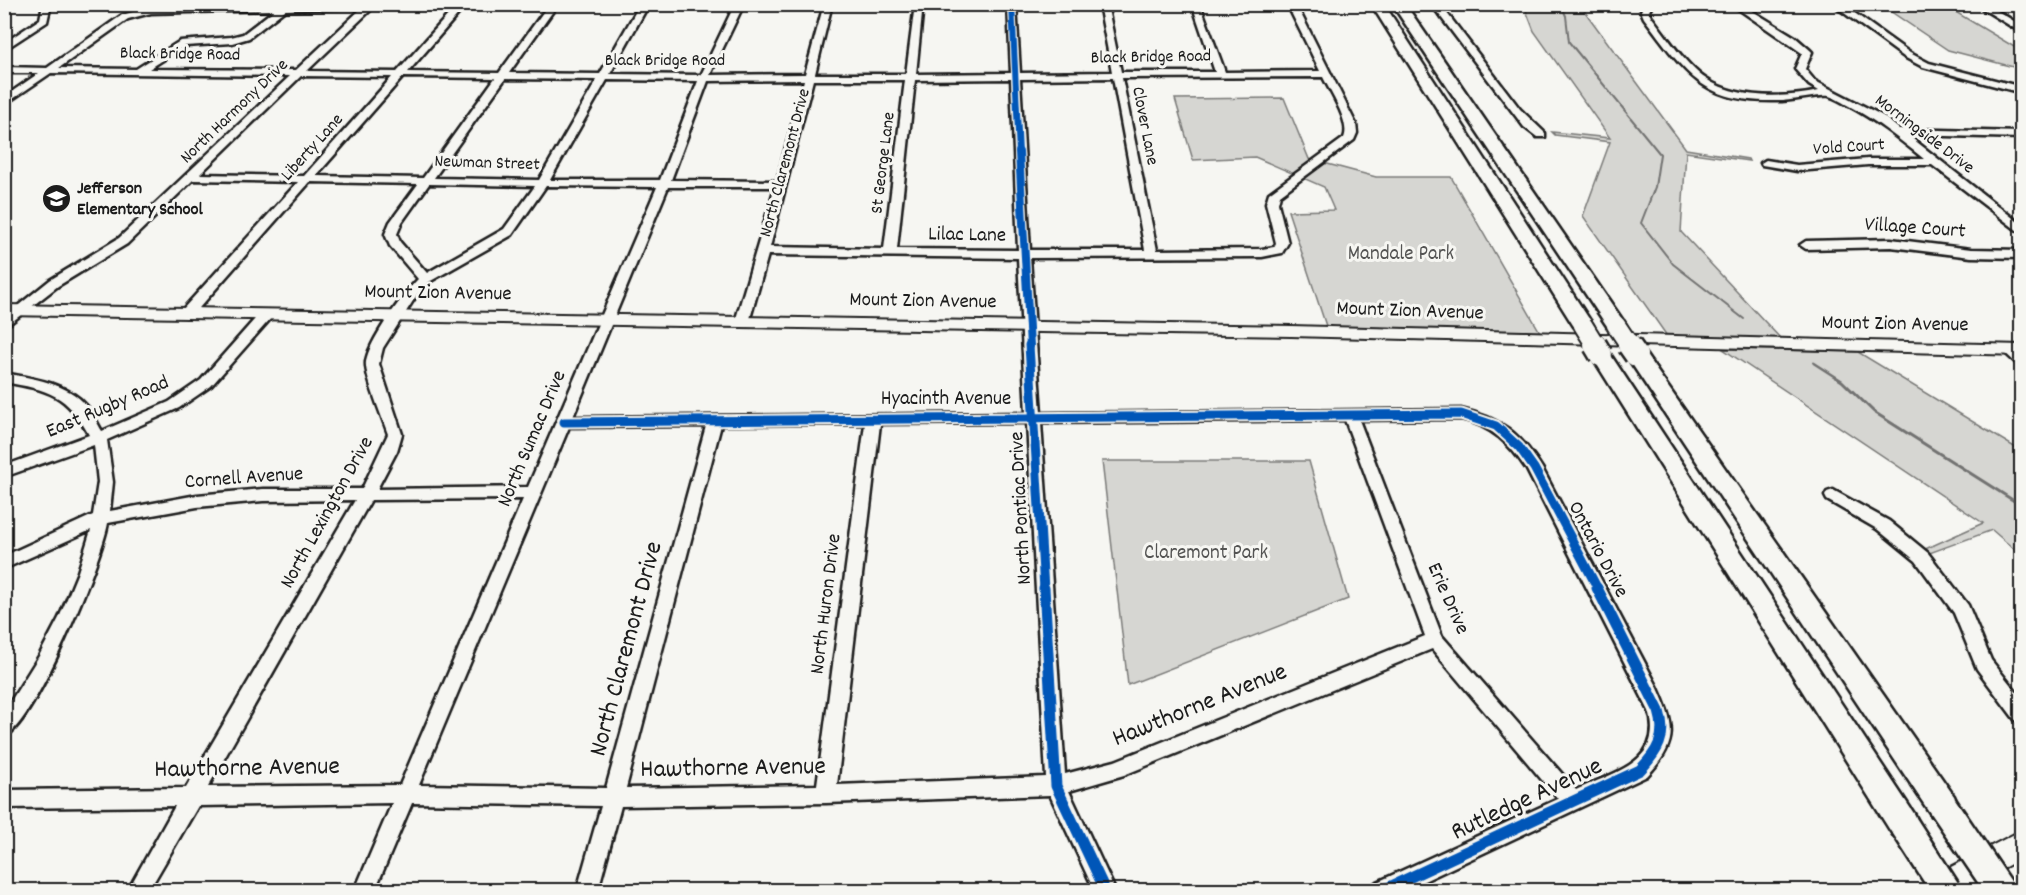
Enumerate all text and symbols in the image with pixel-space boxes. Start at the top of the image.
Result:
street label: Black Bridge Road [120,41,240,69]
street label: Black Bridge Road [1091,44,1211,72]
street label: Black Bridge Road [605,49,725,74]
street label: North Harmony Drive [175,54,295,170]
street label: Clover Lane [1124,85,1164,167]
street label: North Claremont Drive [754,86,818,240]
street label: Morningside Drive [1869,89,1979,181]
street label: Liberty Lane [276,109,350,187]
street label: St George Lane [865,111,903,215]
street label: Vold Court [1812,133,1886,163]
street label: Newman Street [434,150,540,178]
place label: Jefferson Elementary School [77,177,204,223]
school or university icon: Jefferson Elementary School [40,183,72,215]
street label: Village Court [1863,211,1967,248]
street label: Lilac Lane [928,220,1006,252]
park label: Mandale Park [1348,240,1454,270]
street label: Mount Zion Avenue [364,278,512,310]
street label: Mount Zion Avenue [849,286,997,318]
street label: Mount Zion Avenue [1336,294,1484,330]
street label: Mount Zion Avenue [1821,309,1969,341]
street label: North Sumac Drive [491,366,575,512]
street label: East Rugby Road [42,369,174,447]
street label: Hyacinth Avenue [881,385,1011,415]
street label: North Lexington Drive [274,431,382,595]
street label: North Pontiac Drive [1003,431,1041,585]
street label: Cornell Avenue [184,460,304,498]
street label: Ontario Drive [1559,496,1635,604]
street label: North Huron Drive [803,532,851,676]
street label: North Claremont Drive [581,538,673,760]
park label: Claremont Park [1144,539,1268,569]
street label: Erie Drive [1418,558,1476,640]
street label: Hawthorne Avenue [1107,654,1293,758]
street label: Hawthorne Avenue [154,749,340,789]
street label: Hawthorne Avenue [640,749,826,789]
street label: Rutledge Avenue [1445,749,1609,851]

